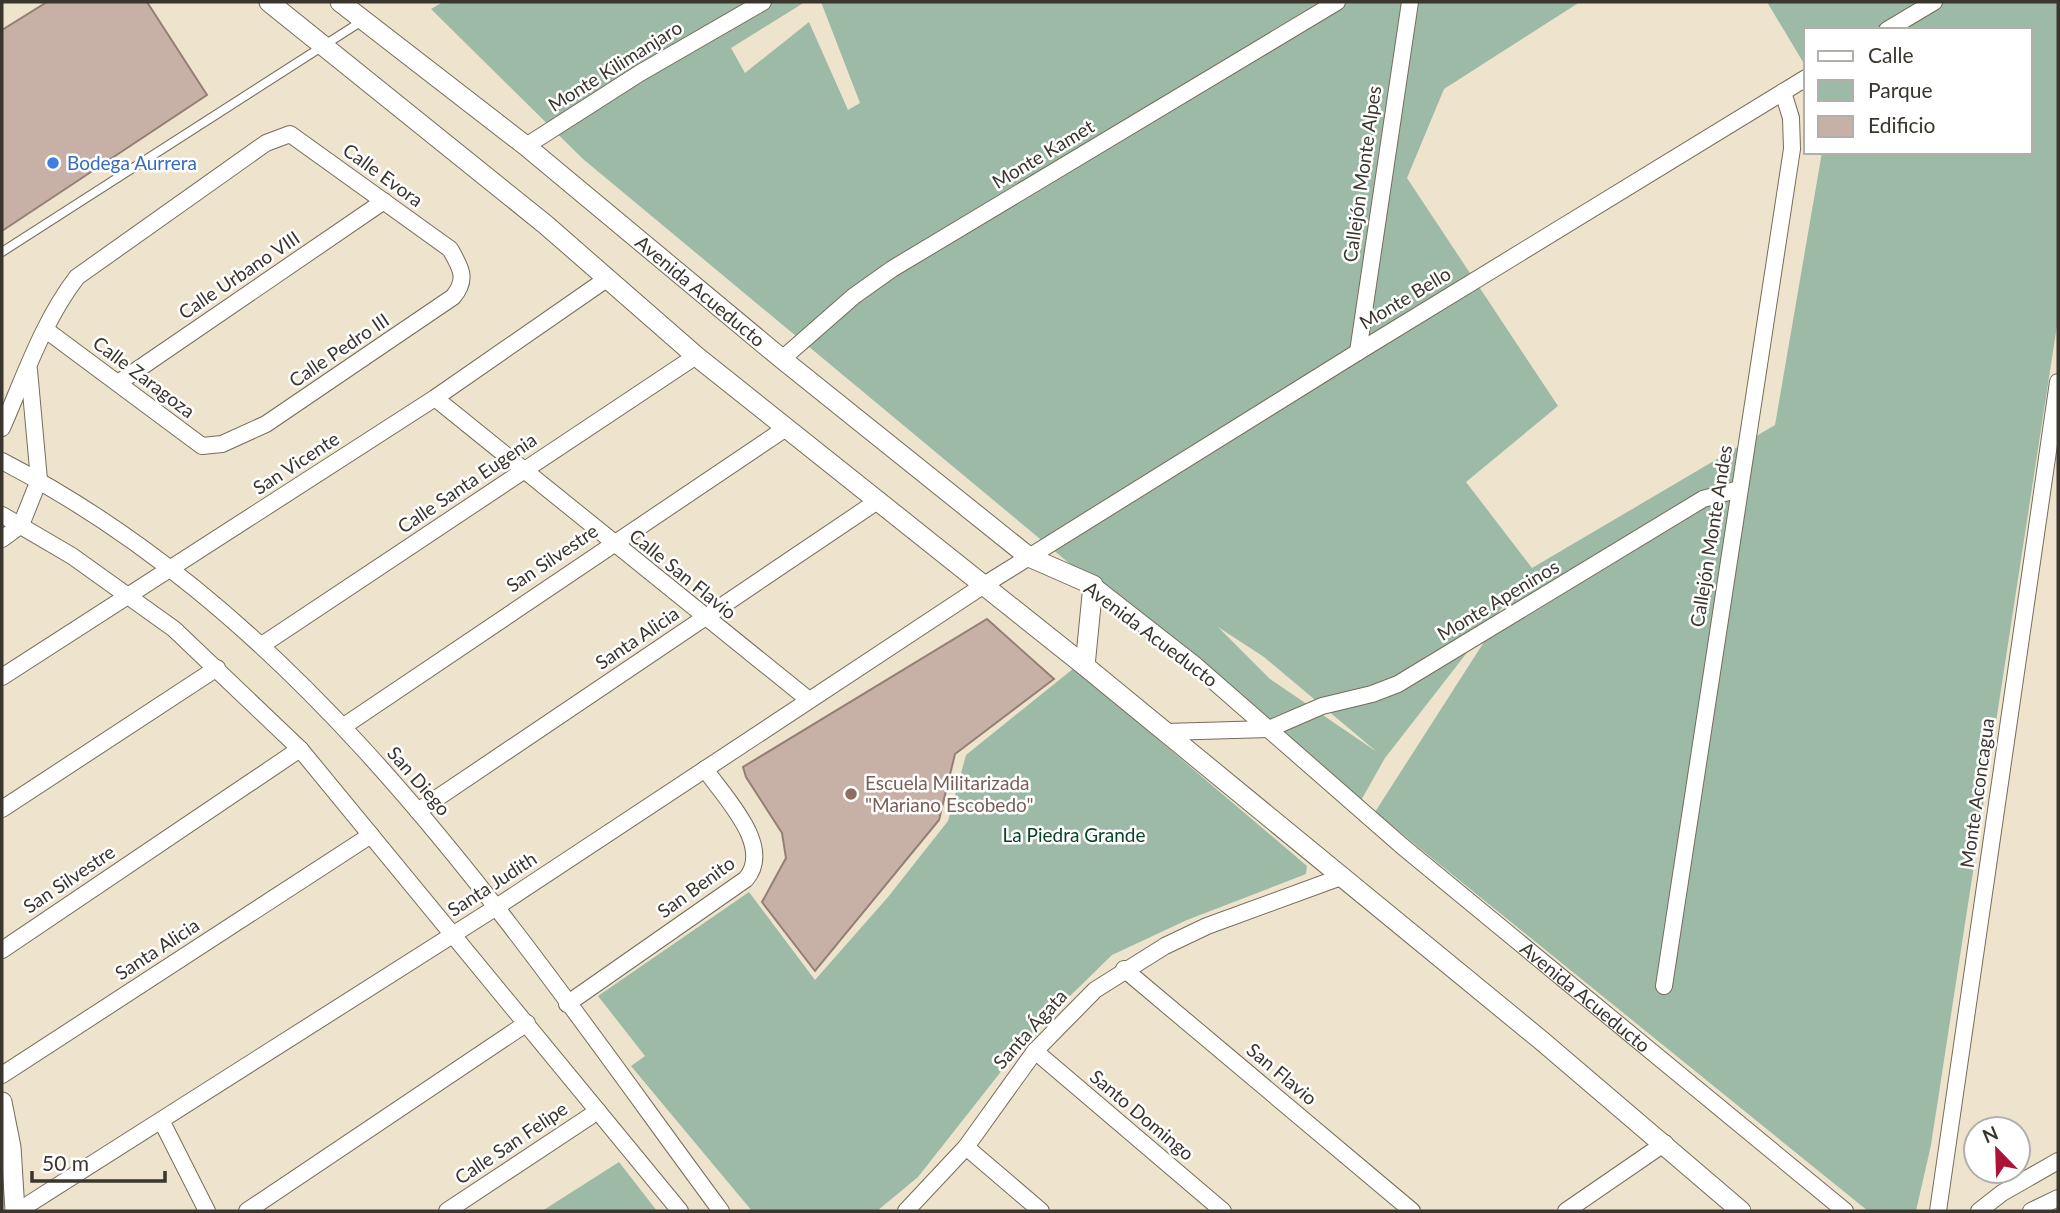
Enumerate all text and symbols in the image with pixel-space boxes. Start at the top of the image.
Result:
street label: Monte Kilimanjaro [544,15,686,116]
legend [1804,28,2032,154]
text: Calle [1868,42,1913,67]
text: Parque [1868,77,1933,102]
street label: Callejón Monte Alpes [1338,84,1385,264]
text: Edificio [1868,112,1936,137]
street label: Monte Kamet [988,114,1098,193]
street label: Calle Evora [339,138,428,211]
place label: Bodega Aurrera [67,151,197,174]
marker: Bodega Aurrera [45,155,61,171]
street label: Calle Urbano VIII [174,226,304,324]
street label: Avenida Acueducto [631,230,770,351]
street label: Monte Bello [1355,261,1454,334]
street label: Calle Pedro III [284,308,393,391]
street label: Calle Zaragoza [89,331,200,422]
street label: San Vicente [248,426,343,499]
street label: Calle Santa Eugenia [393,428,541,538]
street label: Callejón Monte Andes [1685,443,1736,629]
street label: San Silvestre [502,519,602,597]
street label: Calle San Flavio [625,524,741,624]
street label: Monte Apeninos [1433,554,1563,645]
street label: Avenida Acueducto [1080,576,1223,691]
street label: Santa Alicia [591,601,683,674]
street label: Monte Aconcagua [1955,717,1998,869]
street label: San Diego [383,741,456,820]
place label: Escuela Militarizada "Mariano Escobedo" [865,771,1033,816]
marker: Escuela Militarizada "Mariano Escobedo" [843,786,859,802]
park label: La Piedra Grande [1003,823,1145,846]
street label: San Silvestre [19,840,119,918]
street label: Santa Judith [443,846,541,921]
street label: San Benito [653,851,739,922]
street label: Santa Alicia [110,913,203,984]
street label: Avenida Acueducto [1516,936,1655,1057]
street label: Santa Ágata [988,984,1071,1073]
street label: San Flavio [1243,1038,1322,1110]
street label: Santo Domingo [1086,1064,1199,1165]
street label: Calle San Felipe [450,1096,571,1189]
north arrow [1962,1115,2032,1185]
text: N [1979,1120,2001,1147]
scale bar [32,1140,164,1184]
text: 50 m [42,1150,89,1175]

